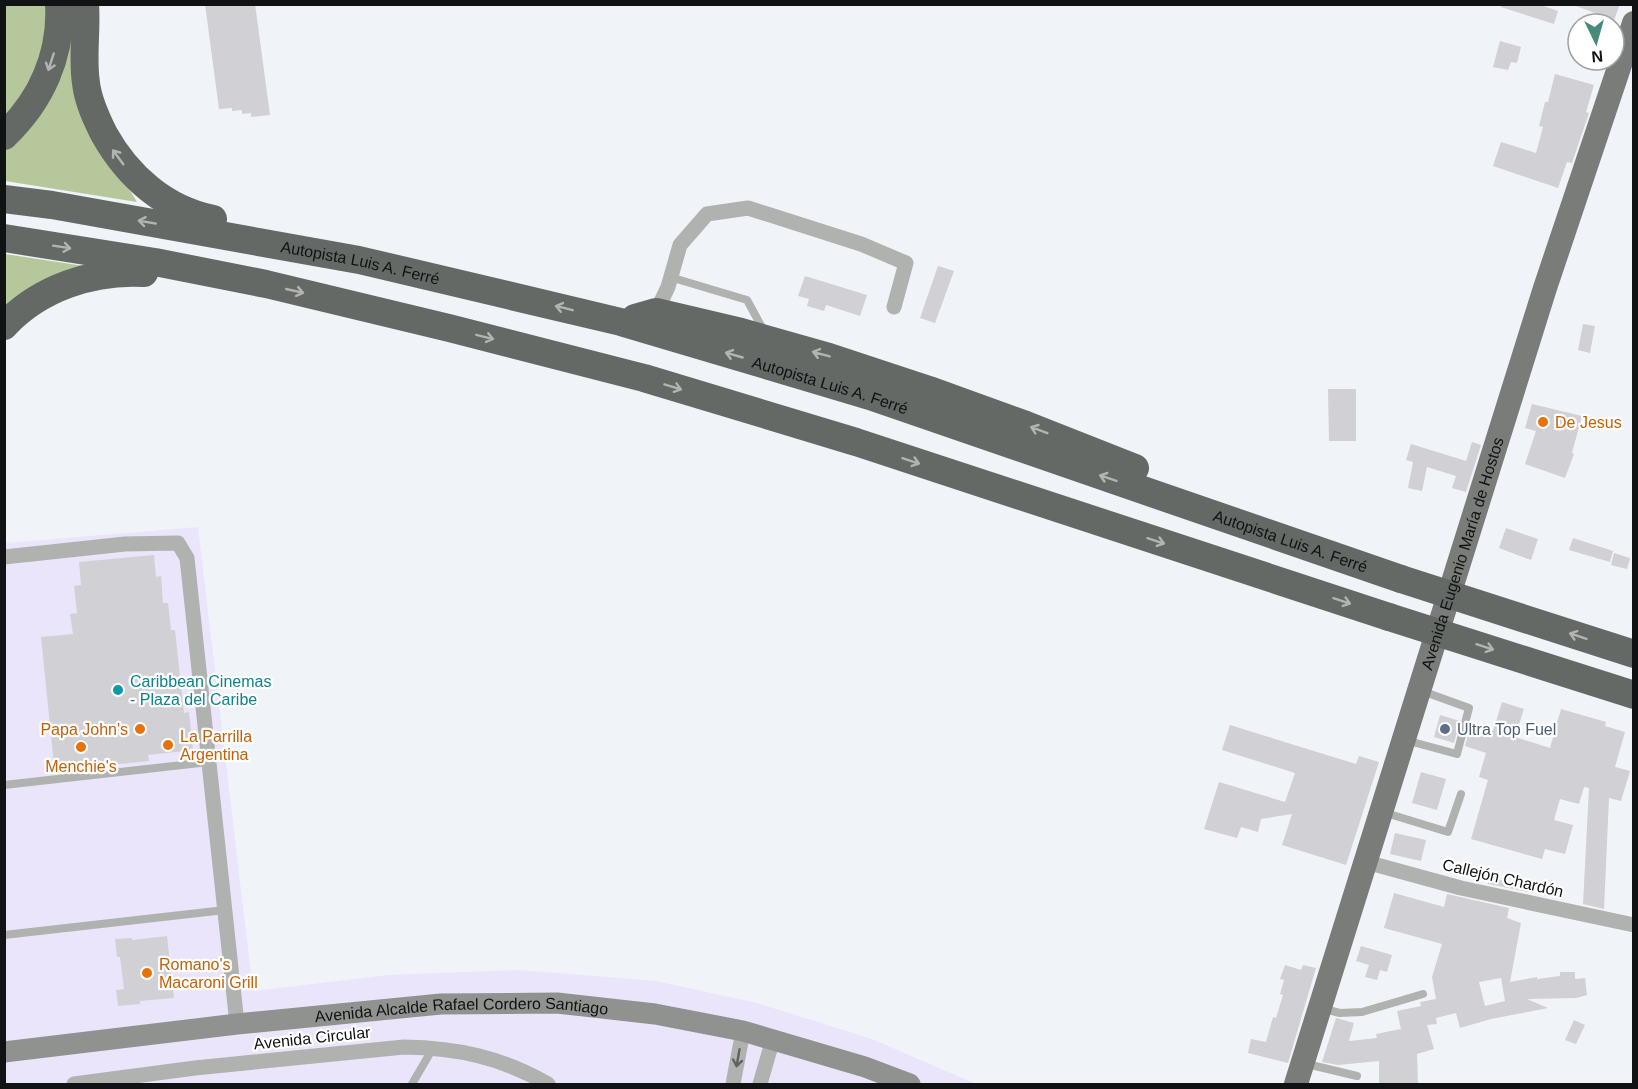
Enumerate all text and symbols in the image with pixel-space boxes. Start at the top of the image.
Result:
north arrow [1566,12,1626,72]
text: N [1591,47,1604,65]
one-way arrow [45,52,56,71]
one-way arrow [112,149,125,165]
one-way arrow [138,216,158,227]
street label: Autopista Luis A. Ferré [279,238,442,287]
one-way arrow [52,242,72,253]
one-way arrow [285,286,304,298]
one-way arrow [555,301,574,313]
one-way arrow [475,332,494,343]
one-way arrow [725,348,744,360]
one-way arrow [812,348,831,359]
street label: Autopista Luis A. Ferré [750,353,910,417]
one-way arrow [663,382,682,393]
place label: De Jesus [1555,414,1622,431]
marker: De Jesus [1536,415,1550,429]
one-way arrow [1030,424,1049,435]
street label: Avenida Eugenio María de Hostos [1418,435,1506,672]
one-way arrow [901,456,920,467]
one-way arrow [1099,471,1118,482]
street label: Autopista Luis A. Ferré [1211,506,1370,575]
one-way arrow [1146,536,1165,547]
one-way arrow [1332,596,1351,607]
one-way arrow [1569,630,1588,641]
one-way arrow [1475,642,1494,653]
place label: Caribbean Cinemas - Plaza del Caribe [130,673,271,708]
marker: Caribbean Cinemas - Plaza del Caribe [111,683,125,697]
place label: Papa John's [40,721,128,738]
place label: Ultra Top Fuel [1457,721,1556,738]
marker: Papa John's [133,722,147,736]
marker: Ultra Top Fuel [1438,722,1452,736]
place label: La Parrilla Argentina [180,728,252,763]
marker: La Parrilla Argentina [161,738,175,752]
marker: Menchie's [74,740,88,754]
place label: Menchie's [45,758,117,775]
street label: Callejón Chardón [1441,856,1565,900]
place label: Romano's Macaroni Grill [159,956,258,991]
marker: Romano's Macaroni Grill [140,966,154,980]
street label: Avenida Alcalde Rafael Cordero Santiago [314,994,609,1025]
street label: Avenida Circular [253,1023,372,1053]
one-way arrow [732,1047,743,1067]

